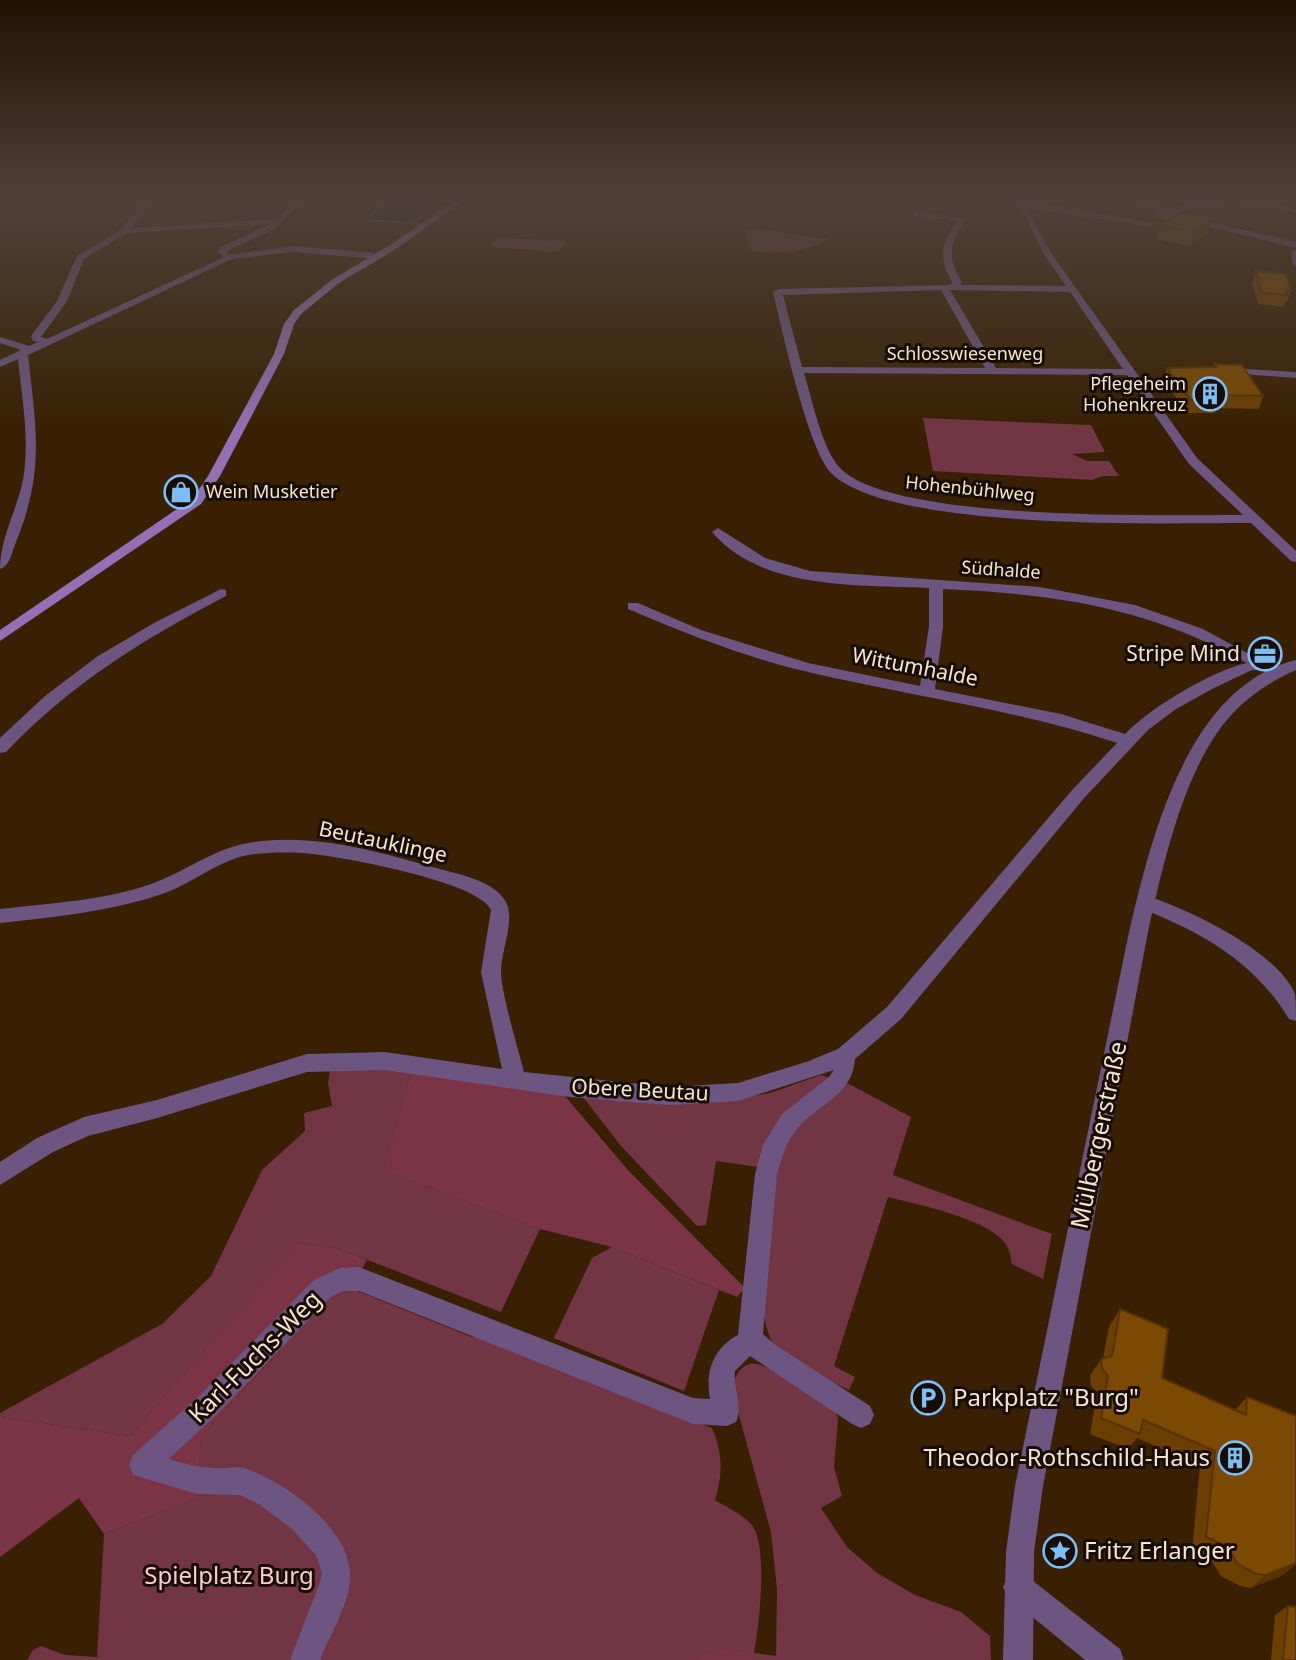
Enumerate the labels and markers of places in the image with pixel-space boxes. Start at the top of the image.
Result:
place label: Pflegeheim Hohenkreuz [1083,371,1186,416]
building icon: Pflegeheim Hohenkreuz [1191,375,1229,413]
shop icon: Wein Musketier [162,473,200,511]
place label: Wein Musketier [206,479,338,503]
office icon: Stripe Mind [1246,635,1284,673]
place label: Stripe Mind [1126,639,1240,667]
parking icon: Parkplatz "Burg" [909,1379,947,1417]
place label: Parkplatz "Burg" [953,1380,1139,1413]
building icon: Theodor-Rothschild-Haus [1216,1439,1254,1477]
place label: Theodor-Rothschild-Haus [924,1440,1210,1473]
place icon: Fritz Erlanger [1041,1532,1079,1570]
place label: Fritz Erlanger [1084,1533,1235,1566]

